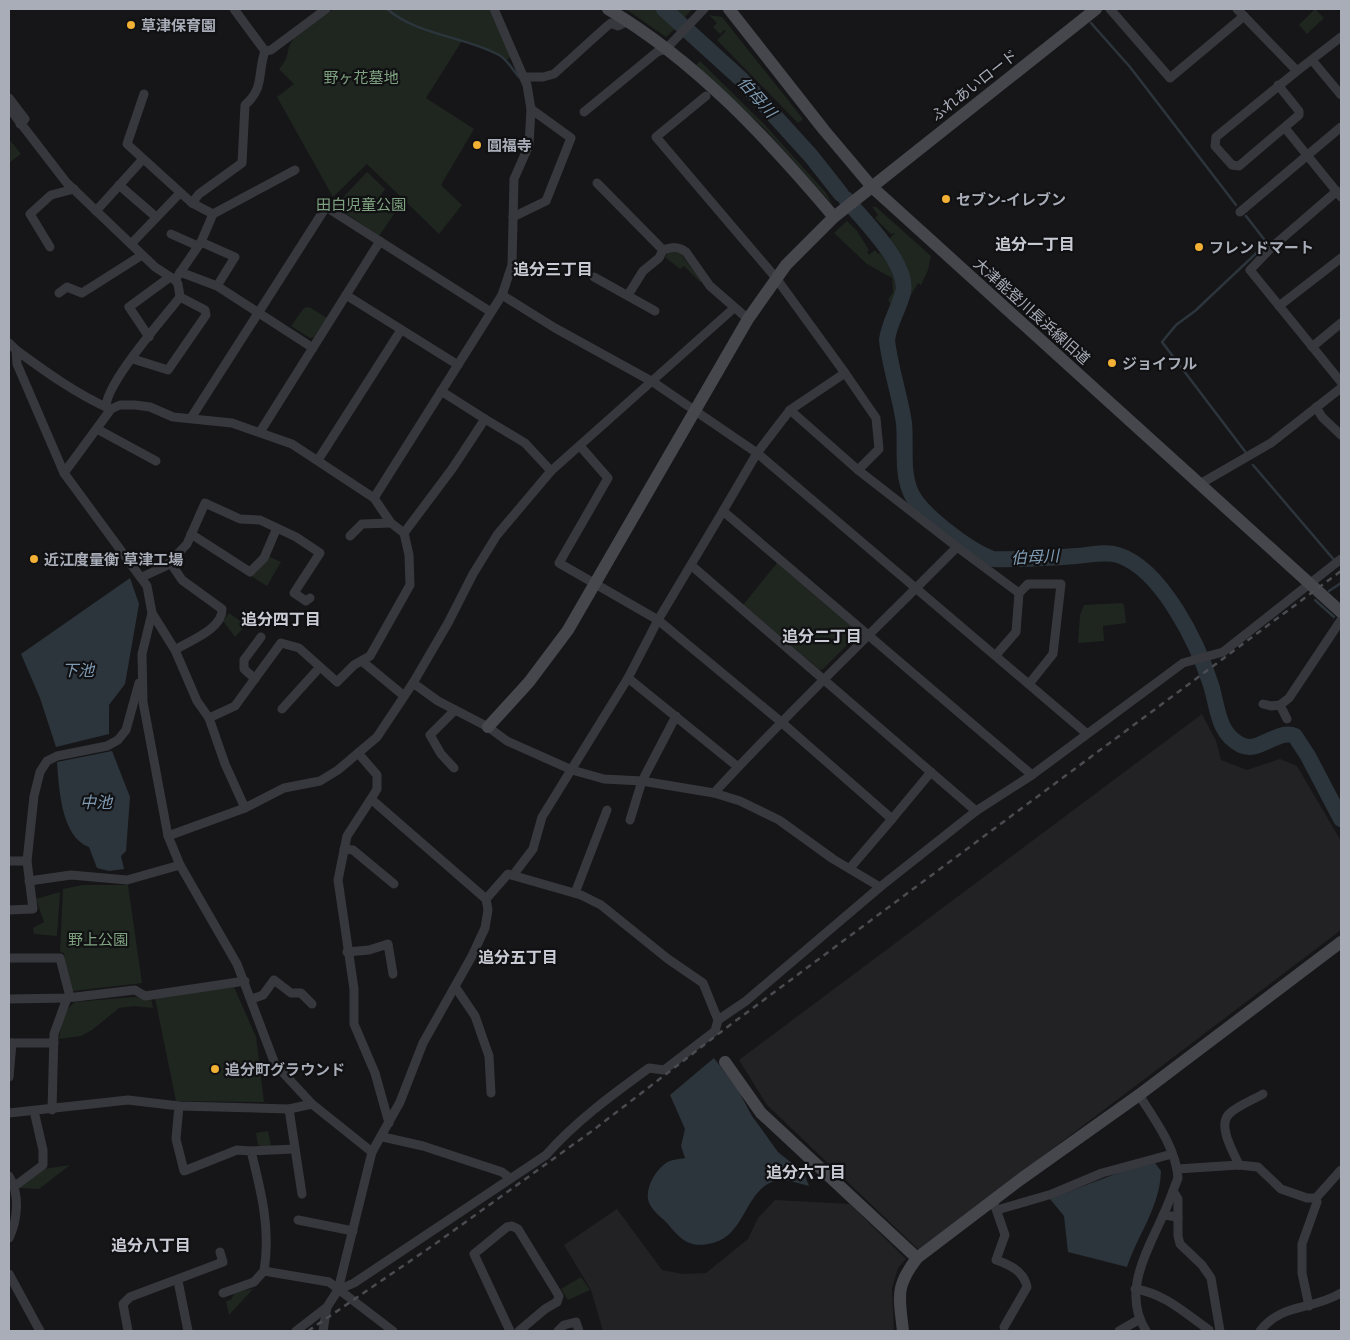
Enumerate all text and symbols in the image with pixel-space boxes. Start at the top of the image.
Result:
place label: 草津保育園 [141,17,216,34]
marker: 草津保育園 [125,19,137,31]
street label: ふれあいロード [927,46,1021,124]
park label: 野ヶ花墓地 [323,69,399,86]
water label: 伯母川 [735,73,781,122]
place label: 圓福寺 [487,137,532,154]
marker: 圓福寺 [471,139,483,151]
place label: セブン-イレブン [956,191,1066,208]
marker: セブン-イレブン [940,193,952,205]
park label: 田白児童公園 [316,196,406,213]
district label: 追分一丁目 [995,236,1075,253]
place label: フレンドマート [1209,239,1314,256]
marker: フレンドマート [1193,241,1205,253]
street label: 大津能登川長浜線旧道 [971,254,1093,368]
district label: 追分三丁目 [513,261,593,278]
place label: ジョイフル [1122,355,1197,372]
marker: ジョイフル [1106,357,1118,369]
water label: 伯母川 [1011,547,1061,567]
place label: 近江度量衡 草津工場 [44,551,183,568]
marker: 近江度量衡 草津工場 [28,553,40,565]
district label: 追分四丁目 [241,611,321,628]
district label: 追分二丁目 [782,628,862,645]
water label: 下池 [62,662,96,679]
water label: 中池 [80,794,114,811]
park label: 野上公園 [68,931,128,948]
district label: 追分五丁目 [478,949,558,966]
place label: 追分町グラウンド [225,1061,345,1078]
marker: 追分町グラウンド [209,1063,221,1075]
district label: 追分六丁目 [766,1164,846,1181]
district label: 追分八丁目 [111,1237,191,1254]

